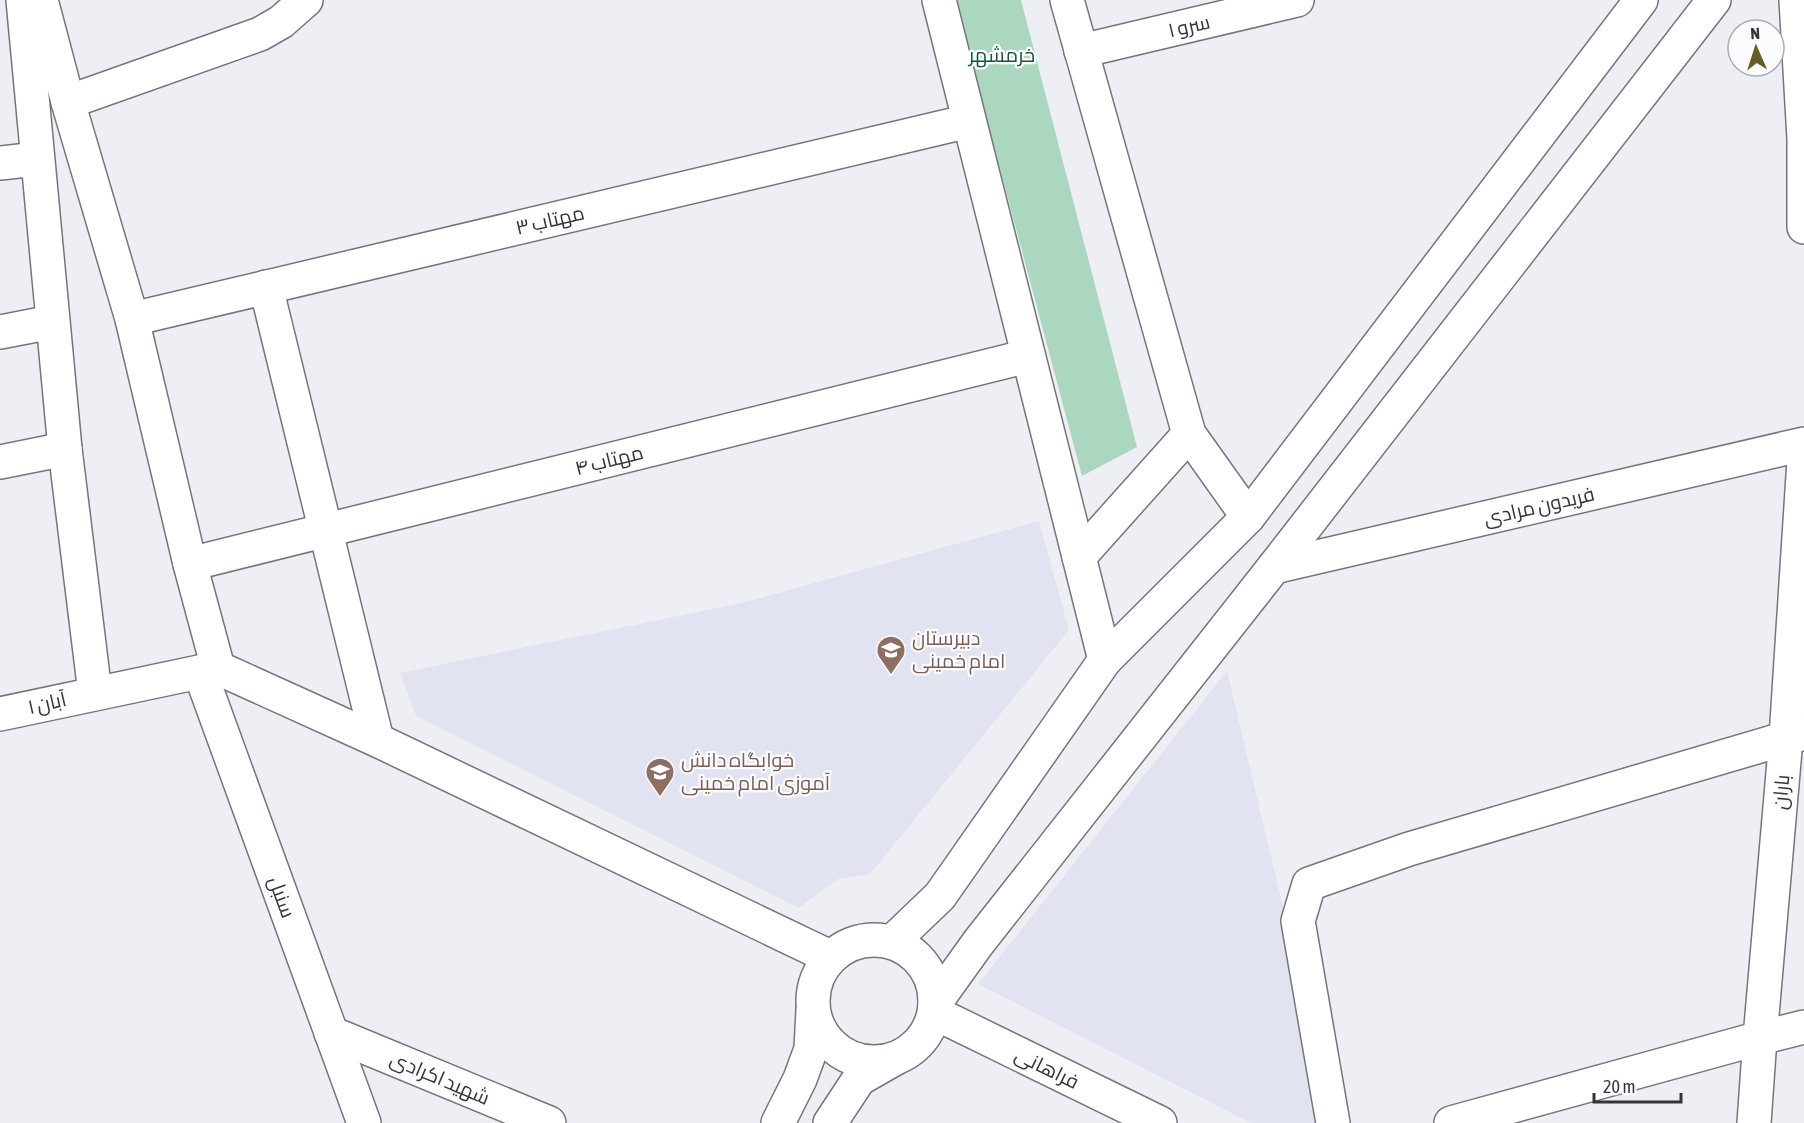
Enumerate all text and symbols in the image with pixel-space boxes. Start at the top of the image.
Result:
street label: سرو ۱ [1166,10,1212,42]
north arrow [1726,18,1786,78]
text: N [1750,24,1760,42]
park label: خرمشهر [968,43,1035,68]
street label: مهتاب ۳ [513,200,587,241]
street label: مهتاب ۴ [572,440,646,481]
street label: فریدون مرادی [1481,482,1597,531]
place label: دبیرستان امام خمینی [912,626,1005,675]
school or university icon: دبیرستان امام خمینی [875,634,907,676]
street label: آبان ۱ [25,687,69,720]
place label: خوابگاه دانش آموزی امام خمینی [681,748,831,797]
school or university icon: خوابگاه دانش آموزی امام خمینی [644,756,676,798]
street label: باران [1768,773,1795,811]
street label: سنبل [263,873,301,921]
street label: فراهانی [1011,1042,1083,1095]
street label: شهید اکرادی [386,1046,493,1111]
scale bar [1594,1066,1681,1104]
text: 20 m [1603,1076,1635,1097]

